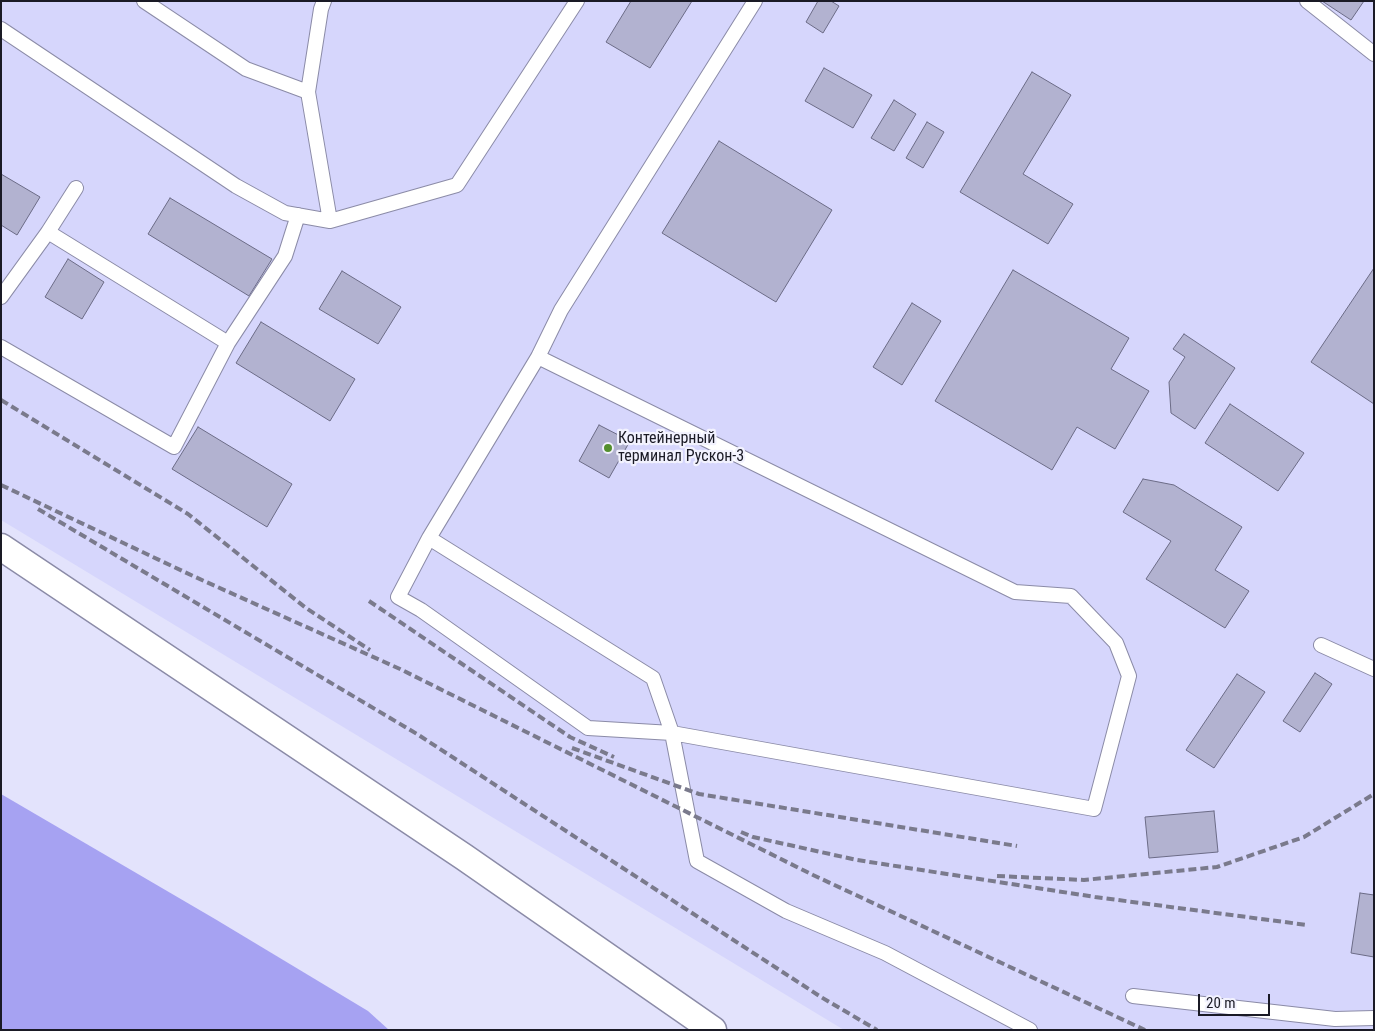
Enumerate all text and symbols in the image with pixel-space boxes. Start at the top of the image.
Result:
place label: Контейнерный терминал Рускон-3 [618,429,744,467]
marker: Контейнерный терминал Рускон-3 [602,442,614,454]
scale bar [1200,984,1272,1016]
text: 20 m [1206,994,1236,1012]

